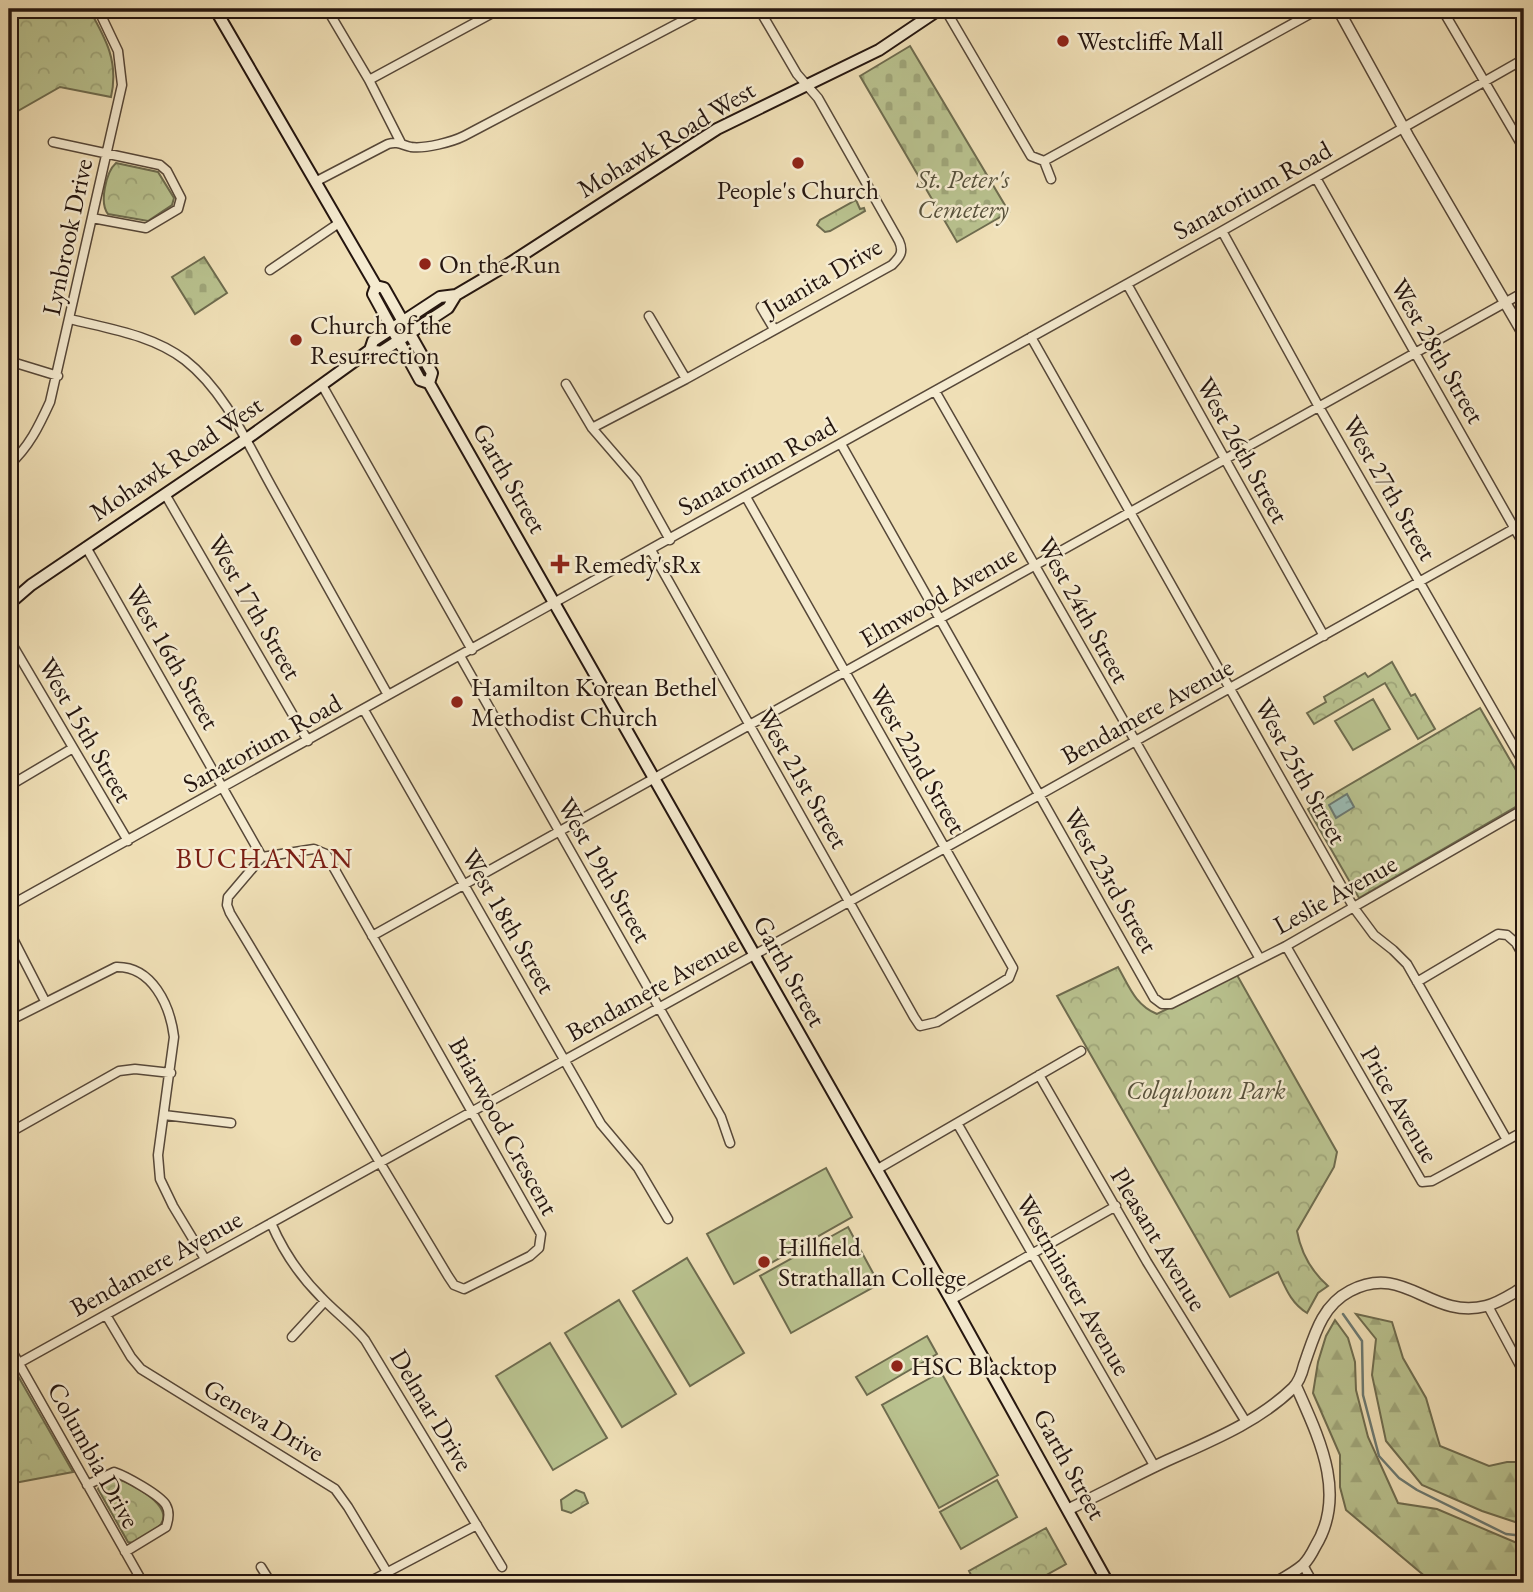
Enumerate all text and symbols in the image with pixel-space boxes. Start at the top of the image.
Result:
place label: Westcliffe Mall [1077,24,1224,58]
marker: Westcliffe Mall [1055,33,1071,49]
street label: Mohawk Road West [571,73,761,205]
street label: Sanatorium Road [1167,132,1338,248]
marker: People's Church [790,155,806,171]
street label: Lynbrook Drive [34,156,100,318]
park label: St. Peter's Cemetery [916,162,1010,226]
place label: People's Church [717,173,879,207]
street label: Juanita Drive [754,229,888,326]
place label: On the Run [439,247,561,281]
marker: On the Run [417,256,433,272]
street label: West 28th Street [1383,272,1493,430]
place label: Church of the Resurrection [310,308,451,372]
marker: Church of the Resurrection [288,332,304,348]
street label: West 26th Street [1189,371,1297,529]
street label: Mohawk Road West [83,388,269,528]
street label: Sanatorium Road [672,408,843,524]
street label: West 27th Street [1335,409,1445,567]
street label: Garth Street [465,417,555,539]
street label: West 17th Street [200,528,310,686]
street label: West 24th Street [1030,531,1138,689]
street label: Elmwood Avenue [853,537,1023,655]
place label: Remedy'sRx [574,547,701,581]
marker: Remedy'sRx [552,556,568,572]
street label: West 16th Street [118,578,228,736]
street label: Bendamere Avenue [1055,650,1239,772]
street label: West 15th Street [31,651,141,809]
place label: Hamilton Korean Bethel Methodist Church [471,670,717,734]
street label: West 22nd Street [861,678,975,840]
street label: Sanatorium Road [177,685,348,801]
street label: West 25th Street [1247,692,1355,850]
marker: Hamilton Korean Bethel Methodist Church [449,694,465,710]
street label: West 21st Street [749,702,857,854]
street label: West 19th Street [550,791,660,949]
street label: West 23rd Street [1056,801,1166,959]
district label: BUCHANAN [176,840,354,876]
street label: West 18th Street [454,842,564,1000]
street label: Leslie Avenue [1267,846,1403,942]
street label: Garth Street [746,909,834,1033]
street label: Bendamere Avenue [560,927,744,1049]
street label: Briarwood Crescent [441,1031,567,1221]
street label: Price Avenue [1353,1039,1447,1169]
park label: Colquhoun Park [1126,1073,1286,1108]
street label: Pleasant Avenue [1103,1161,1215,1317]
street label: Westminster Avenue [1008,1188,1140,1382]
street label: Bendamere Avenue [64,1202,248,1324]
place label: Hillfield Strathallan College [778,1230,966,1294]
marker: Hillfield Strathallan College [756,1254,772,1270]
street label: Delmar Drive [382,1343,482,1477]
place label: HSC Blacktop [911,1349,1057,1383]
marker: HSC Blacktop [889,1358,905,1374]
street label: Geneva Drive [197,1371,331,1469]
street label: Columbia Drive [40,1376,148,1534]
street label: Garth Street [1026,1402,1114,1526]

